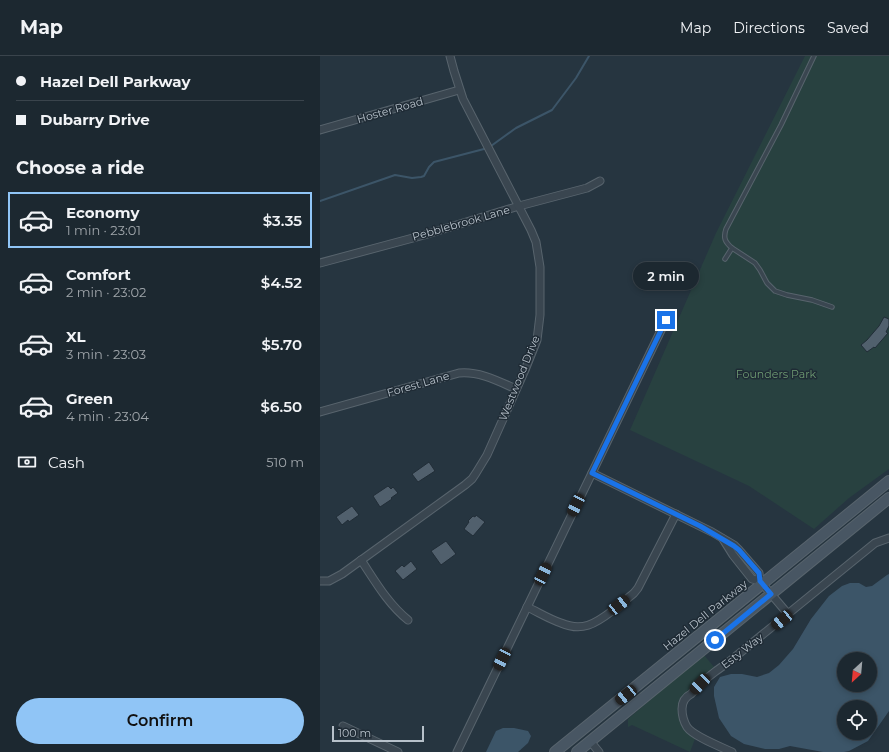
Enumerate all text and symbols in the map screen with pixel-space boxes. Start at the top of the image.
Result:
text: Map [20,16,63,39]
text: Map [680,19,711,37]
text: Directions [733,19,805,37]
text: Saved [827,19,869,37]
text: Hazel Dell Parkway [40,72,190,91]
street label: Hoster Road [355,94,425,126]
text: Dubarry Drive [40,110,150,129]
text: Choose a ride [16,157,144,179]
icon: car [18,202,54,238]
street label: Pebblebrook Lane [411,202,512,244]
text: Economy [66,203,139,222]
text: $3.35 [263,211,302,230]
text: 1 min · 23:01 [66,222,141,238]
callout: 2 min [633,262,699,290]
icon: car [18,264,54,300]
text: Comfort [66,265,131,284]
text: 2 min [647,268,685,284]
text: $4.52 [261,273,302,292]
text: 2 min · 23:02 [66,284,146,300]
route end [657,311,675,329]
icon: car [18,326,54,362]
text: XL [66,327,85,346]
street label: Westwood Drive [496,333,543,423]
text: $5.70 [261,335,302,354]
text: 3 min · 23:03 [66,346,146,362]
park label: Founders Park [736,367,817,381]
street label: Forest Lane [385,368,451,400]
icon: car [18,388,54,424]
text: Green [66,389,113,408]
text: $6.50 [260,397,302,416]
text: 4 min · 23:04 [66,408,149,424]
icon: cash [16,451,38,473]
text: Cash [48,453,85,472]
text: 510 m [266,454,304,470]
car [565,492,587,518]
car [532,561,554,587]
street label: Hazel Dell Parkway [660,577,750,653]
car [606,593,632,617]
car [769,608,795,632]
street label: Esty Way [718,630,766,672]
route start [706,631,724,649]
car [491,646,513,672]
north arrow [837,652,877,692]
map controls [837,652,877,740]
car [687,671,713,697]
car [613,683,639,707]
button: Confirm [16,698,304,744]
button: locate [837,700,877,740]
scale bar [332,724,424,743]
text: 100 m [338,726,371,740]

